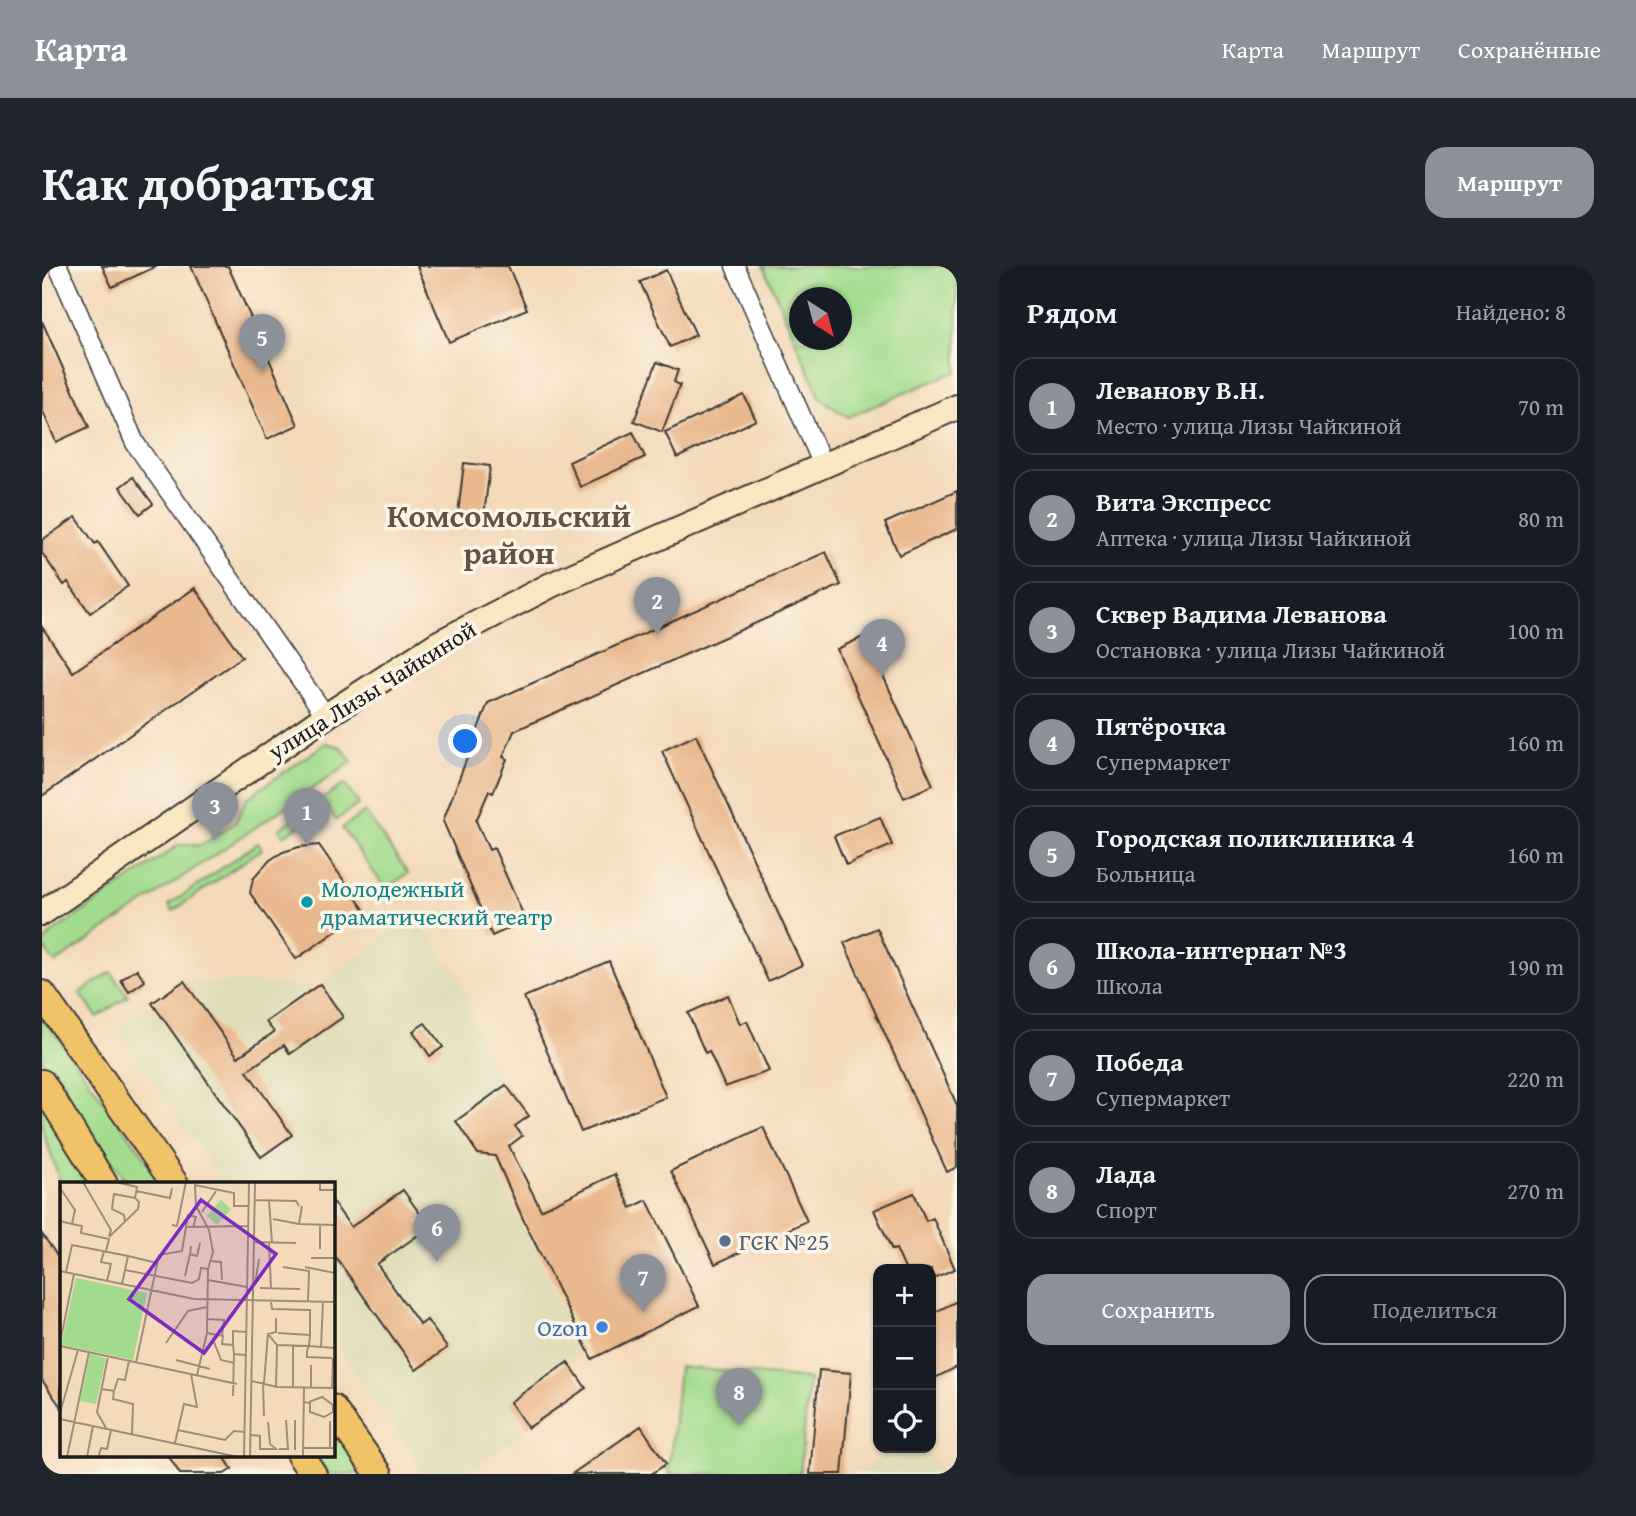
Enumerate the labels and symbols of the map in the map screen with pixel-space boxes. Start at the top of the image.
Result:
north arrow [789,287,852,350]
pin: 5 [239,314,285,372]
district label: Комсомольский район [387,492,631,576]
pin: 2 [634,577,680,635]
street label: улица Лизы Чайкиной [260,612,483,769]
pin: 4 [859,619,905,677]
your location [448,724,482,758]
pin: 3 [192,782,238,840]
pin: 1 [284,788,330,846]
place label: Молодежный драматический театр [321,871,553,934]
marker: Молодежный драматический театр [299,894,315,910]
inset map [60,1182,334,1456]
pin: 6 [414,1204,460,1262]
place label: ГСК №25 [739,1224,829,1259]
marker: ГСК №25 [717,1233,733,1249]
pin: 7 [620,1254,666,1312]
place label: Ozon [537,1310,589,1345]
marker: Ozon [594,1319,610,1335]
pin: 8 [716,1368,762,1426]

